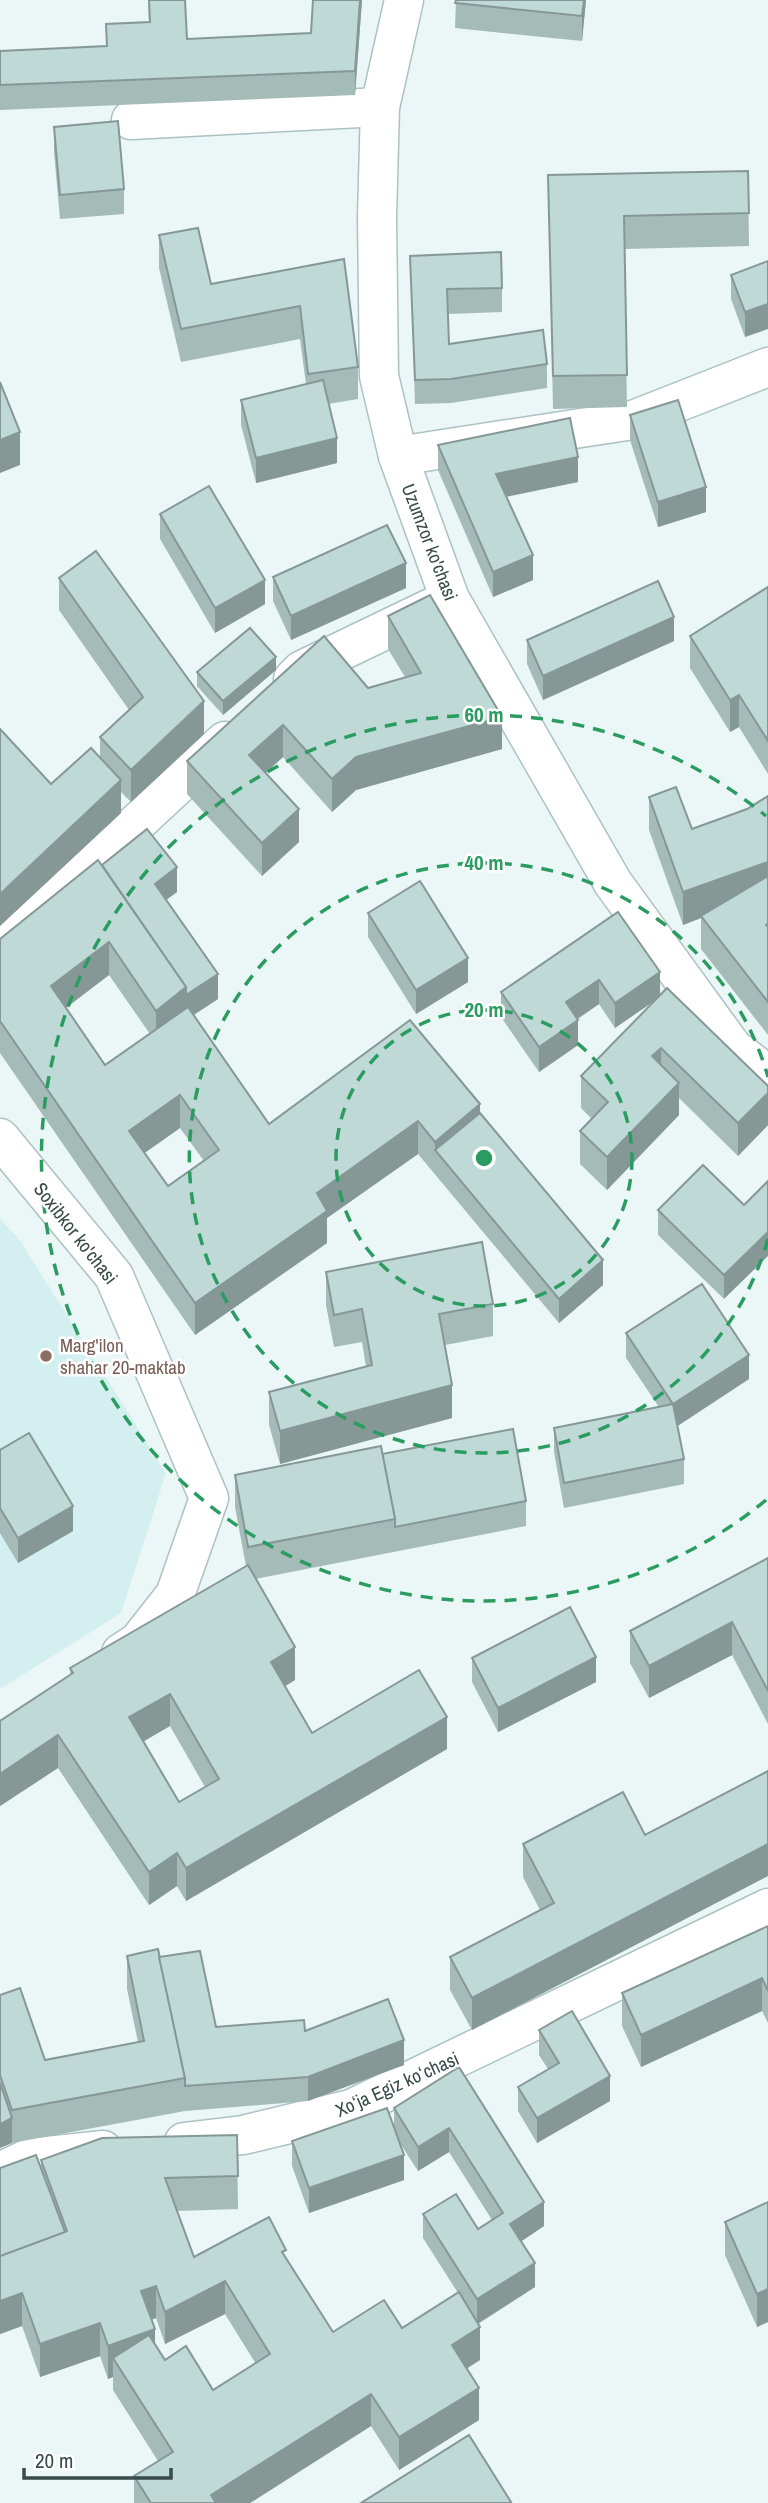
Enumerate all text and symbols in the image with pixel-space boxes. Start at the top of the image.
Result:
street label: Uzumzor ko'chasi [396,480,464,604]
text: 60 m [464,700,504,729]
text: 40 m [464,848,504,877]
text: 20 m [464,995,504,1024]
centre of rings [472,1146,496,1170]
street label: Soxibkor ko'chasi [28,1177,124,1289]
place label: Marg'ilon shahar 20-maktab [60,1332,186,1380]
marker: Marg'ilon shahar 20-maktab [38,1348,54,1364]
street label: Xoʻja Egiz koʻchasi [331,2045,463,2123]
scale bar [24,2436,172,2480]
text: 20 m [35,2446,73,2475]

